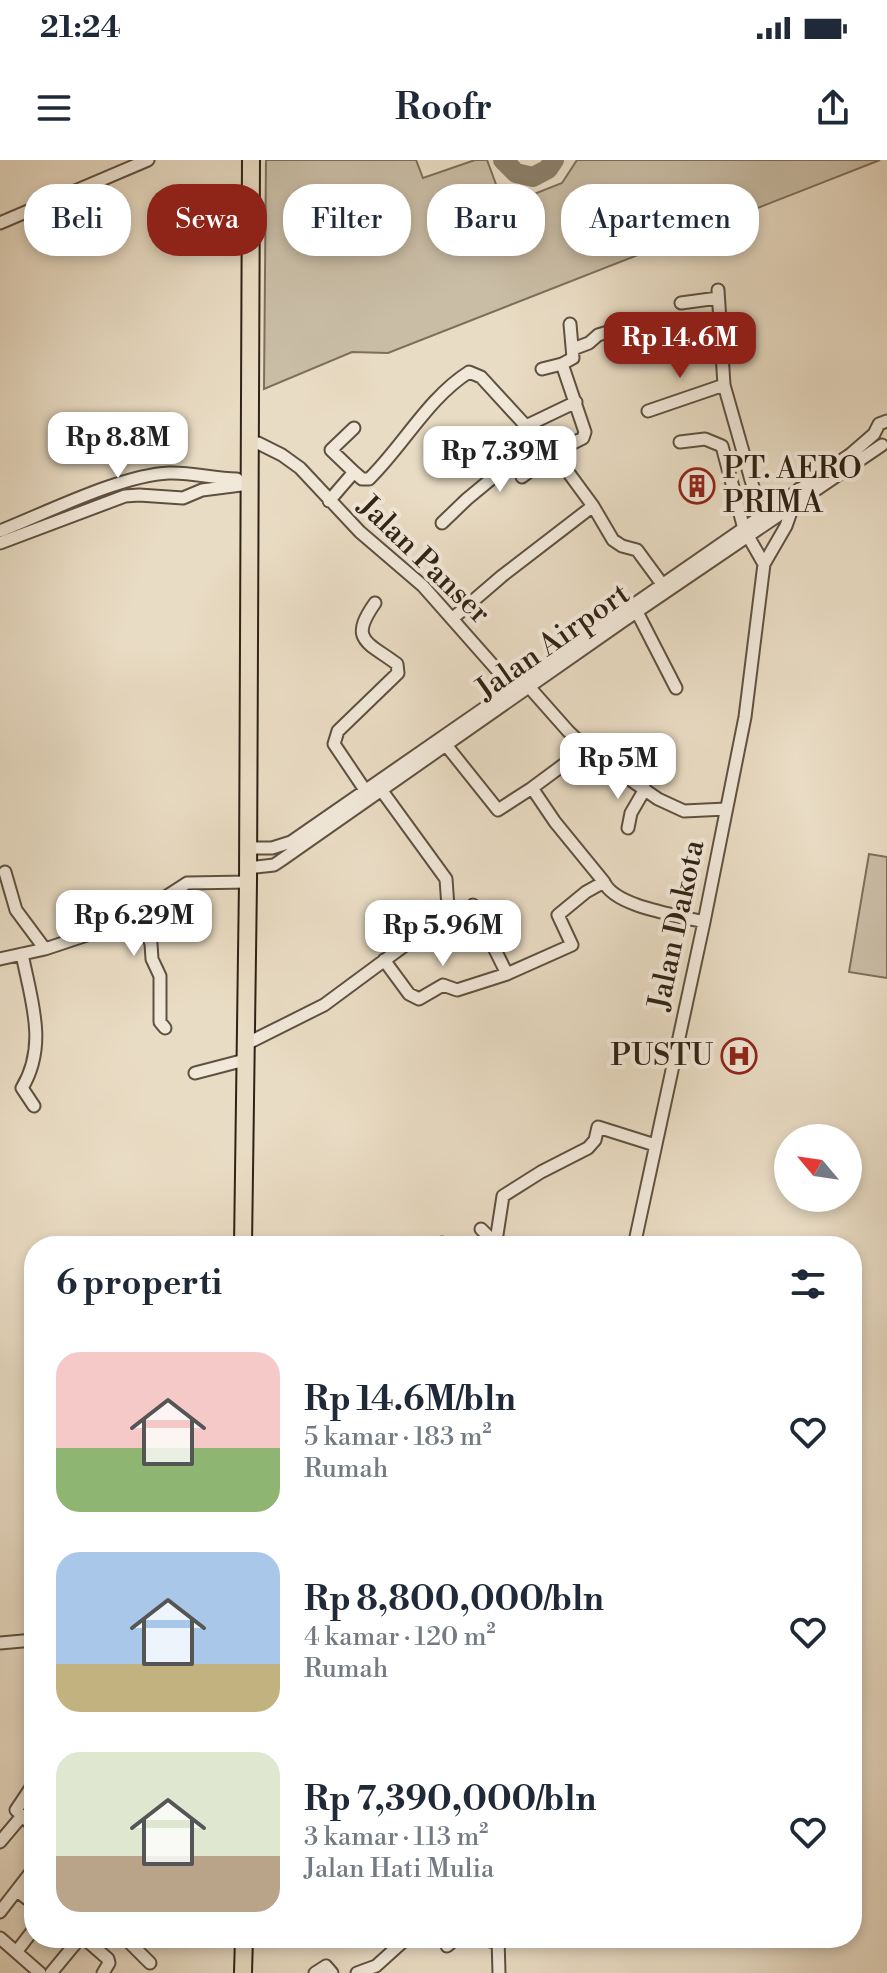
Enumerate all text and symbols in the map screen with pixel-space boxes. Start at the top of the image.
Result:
text: 21:24 [40,9,121,47]
icon: menu [32,86,76,130]
text: Roofr [395,86,492,131]
icon: share [811,86,855,130]
chip: Beli [24,184,131,256]
chip: Sewa [147,184,267,256]
chip: Filter [283,184,411,256]
chip: Baru [427,184,545,256]
chip: Apartemen [561,184,759,256]
pin: Rp 14.6M [597,312,763,380]
text: Rp 14.6M [622,322,738,354]
pin: Rp 8.8M [44,412,192,480]
text: Rp 8.8M [66,422,170,454]
pin: Rp 7.39M [417,426,583,494]
text: Rp 7.39M [441,436,559,468]
place label: PT. AERO PRIMA [723,450,862,522]
building icon: PT. AERO PRIMA [678,467,716,505]
street label: Jalan Panser [349,487,498,632]
street label: Jalan Airport [468,575,637,709]
pin: Rp 5M [562,733,674,801]
text: Rp 5M [578,743,658,775]
street label: Jalan Dakota [640,836,714,1014]
pin: Rp 6.29M [51,890,217,958]
text: Rp 6.29M [74,900,194,932]
pin: Rp 5.96M [360,900,526,968]
text: Rp 5.96M [383,910,503,942]
place label: PUSTU [611,1037,713,1075]
hospital icon: PUSTU [720,1037,758,1075]
north arrow [774,1124,862,1212]
map controls [774,1124,862,1212]
icon: filters [786,1262,830,1306]
text: 6 properti [56,1263,222,1305]
text: Rp 14.6M/bln [304,1379,516,1421]
icon: home [120,1384,216,1480]
icon: heart [786,1410,830,1454]
text: 5 kamar · 183 m² [304,1421,492,1453]
text: Rumah [304,1453,388,1485]
text: Rp 8,800,000/bln [304,1579,604,1621]
icon: home [120,1584,216,1680]
icon: heart [786,1610,830,1654]
text: 4 kamar · 120 m² [304,1621,496,1653]
text: Rumah [304,1653,388,1685]
text: Rp 7,390,000/bln [304,1779,596,1821]
icon: home [120,1784,216,1880]
icon: heart [786,1810,830,1854]
text: 3 kamar · 113 m² [304,1821,488,1853]
text: Jalan Hati Mulia [304,1853,494,1885]

